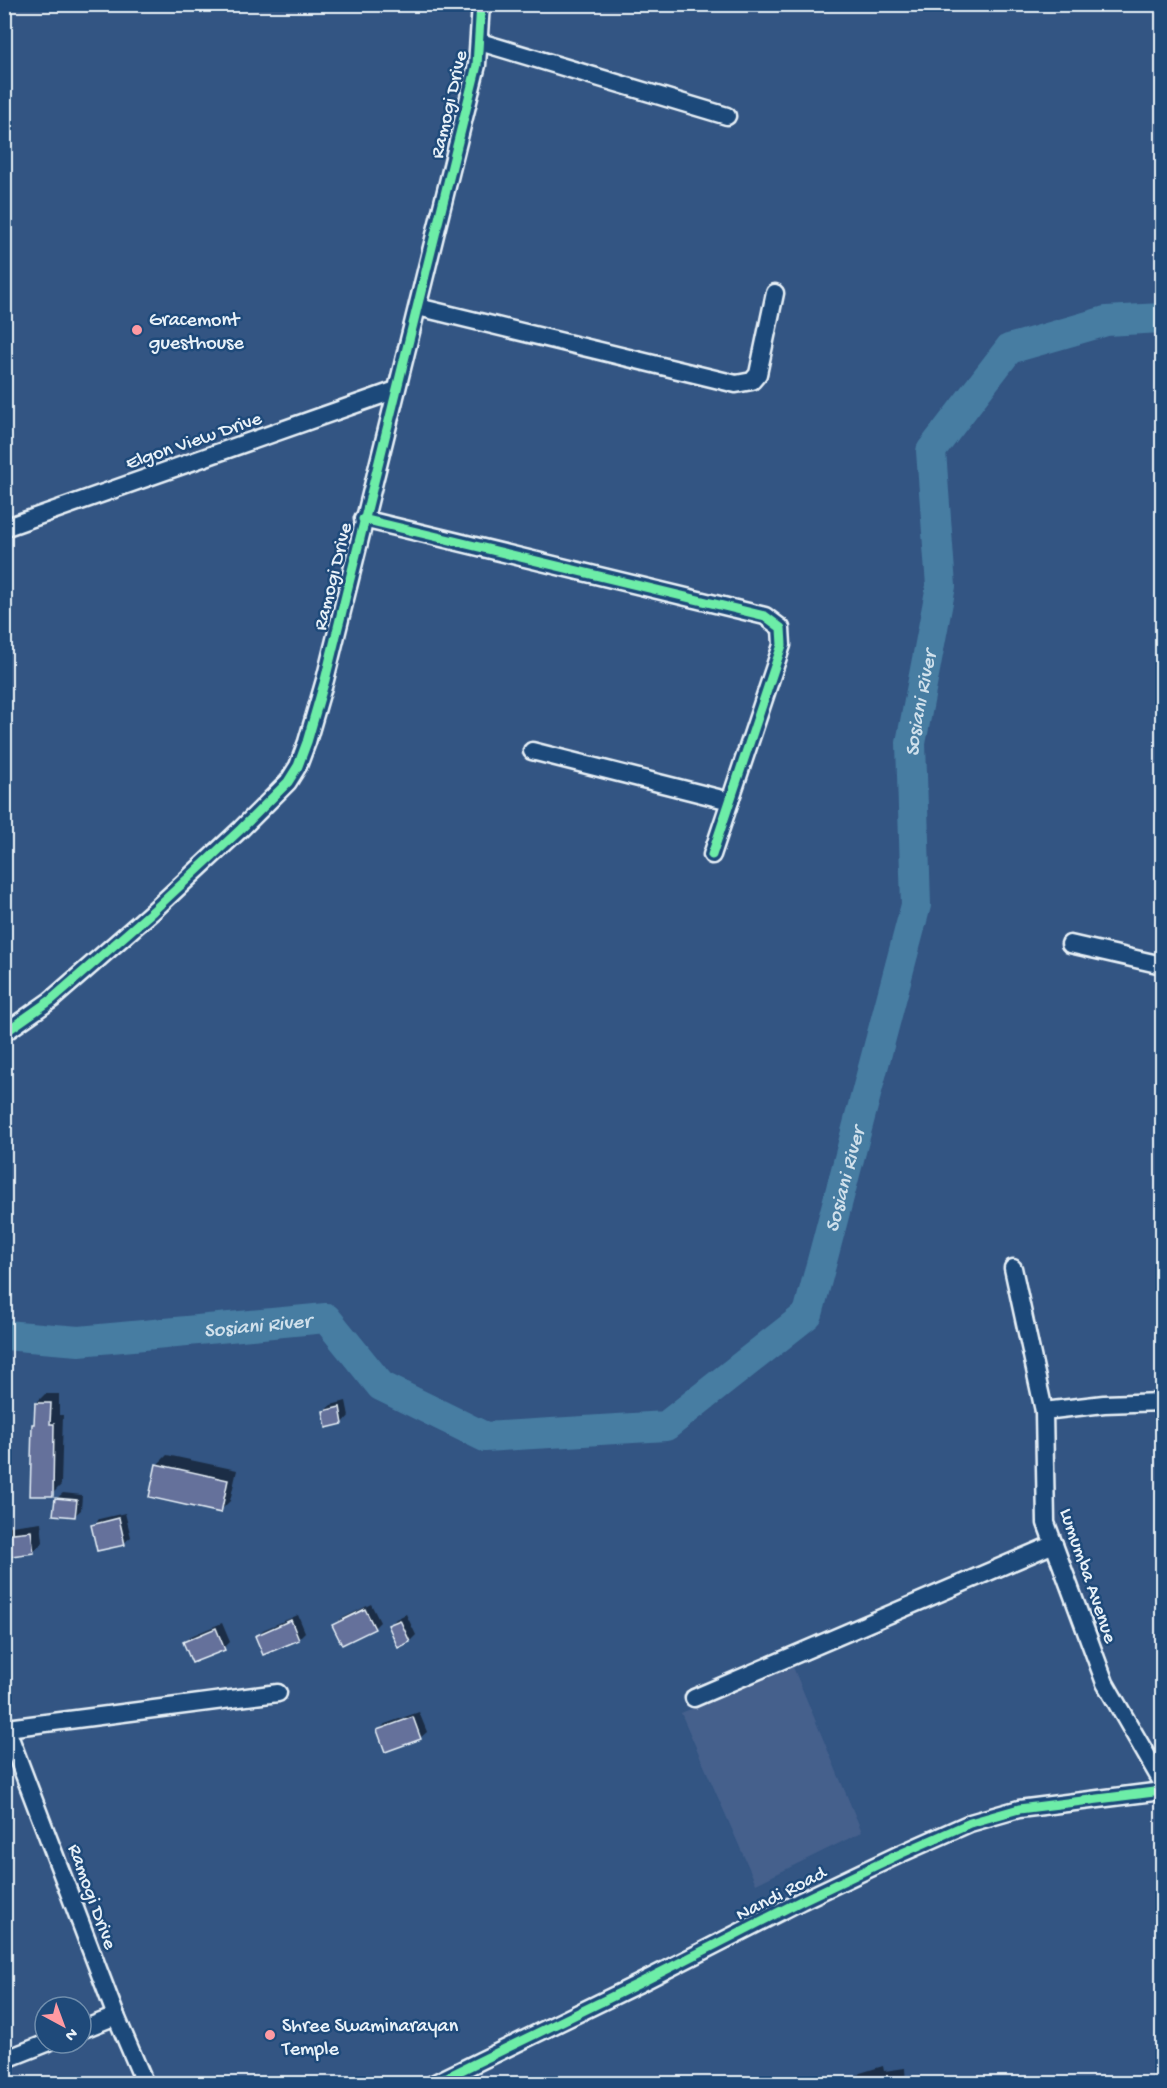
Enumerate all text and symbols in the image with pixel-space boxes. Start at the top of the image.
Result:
street label: Ramogi Drive [427,48,474,161]
place label: Gracemont guesthouse [149,310,244,356]
marker: Gracemont guesthouse [130,323,144,337]
street label: Elgon View Drive [123,408,266,476]
street label: Ramogi Drive [310,520,359,633]
water label: Sosiani River [901,645,945,757]
water label: Sosiani River [821,1121,874,1235]
water label: Sosiani River [203,1310,316,1345]
street label: Lumumba Avenue [1053,1506,1121,1647]
street label: Ramogi Drive [61,1841,121,1954]
street label: Nandi Road [733,1862,833,1928]
north arrow [33,1995,93,2055]
place label: Shree Swaminarayan Temple [281,2016,459,2062]
text: N [60,2023,81,2045]
marker: Shree Swaminarayan Temple [263,2028,277,2042]

